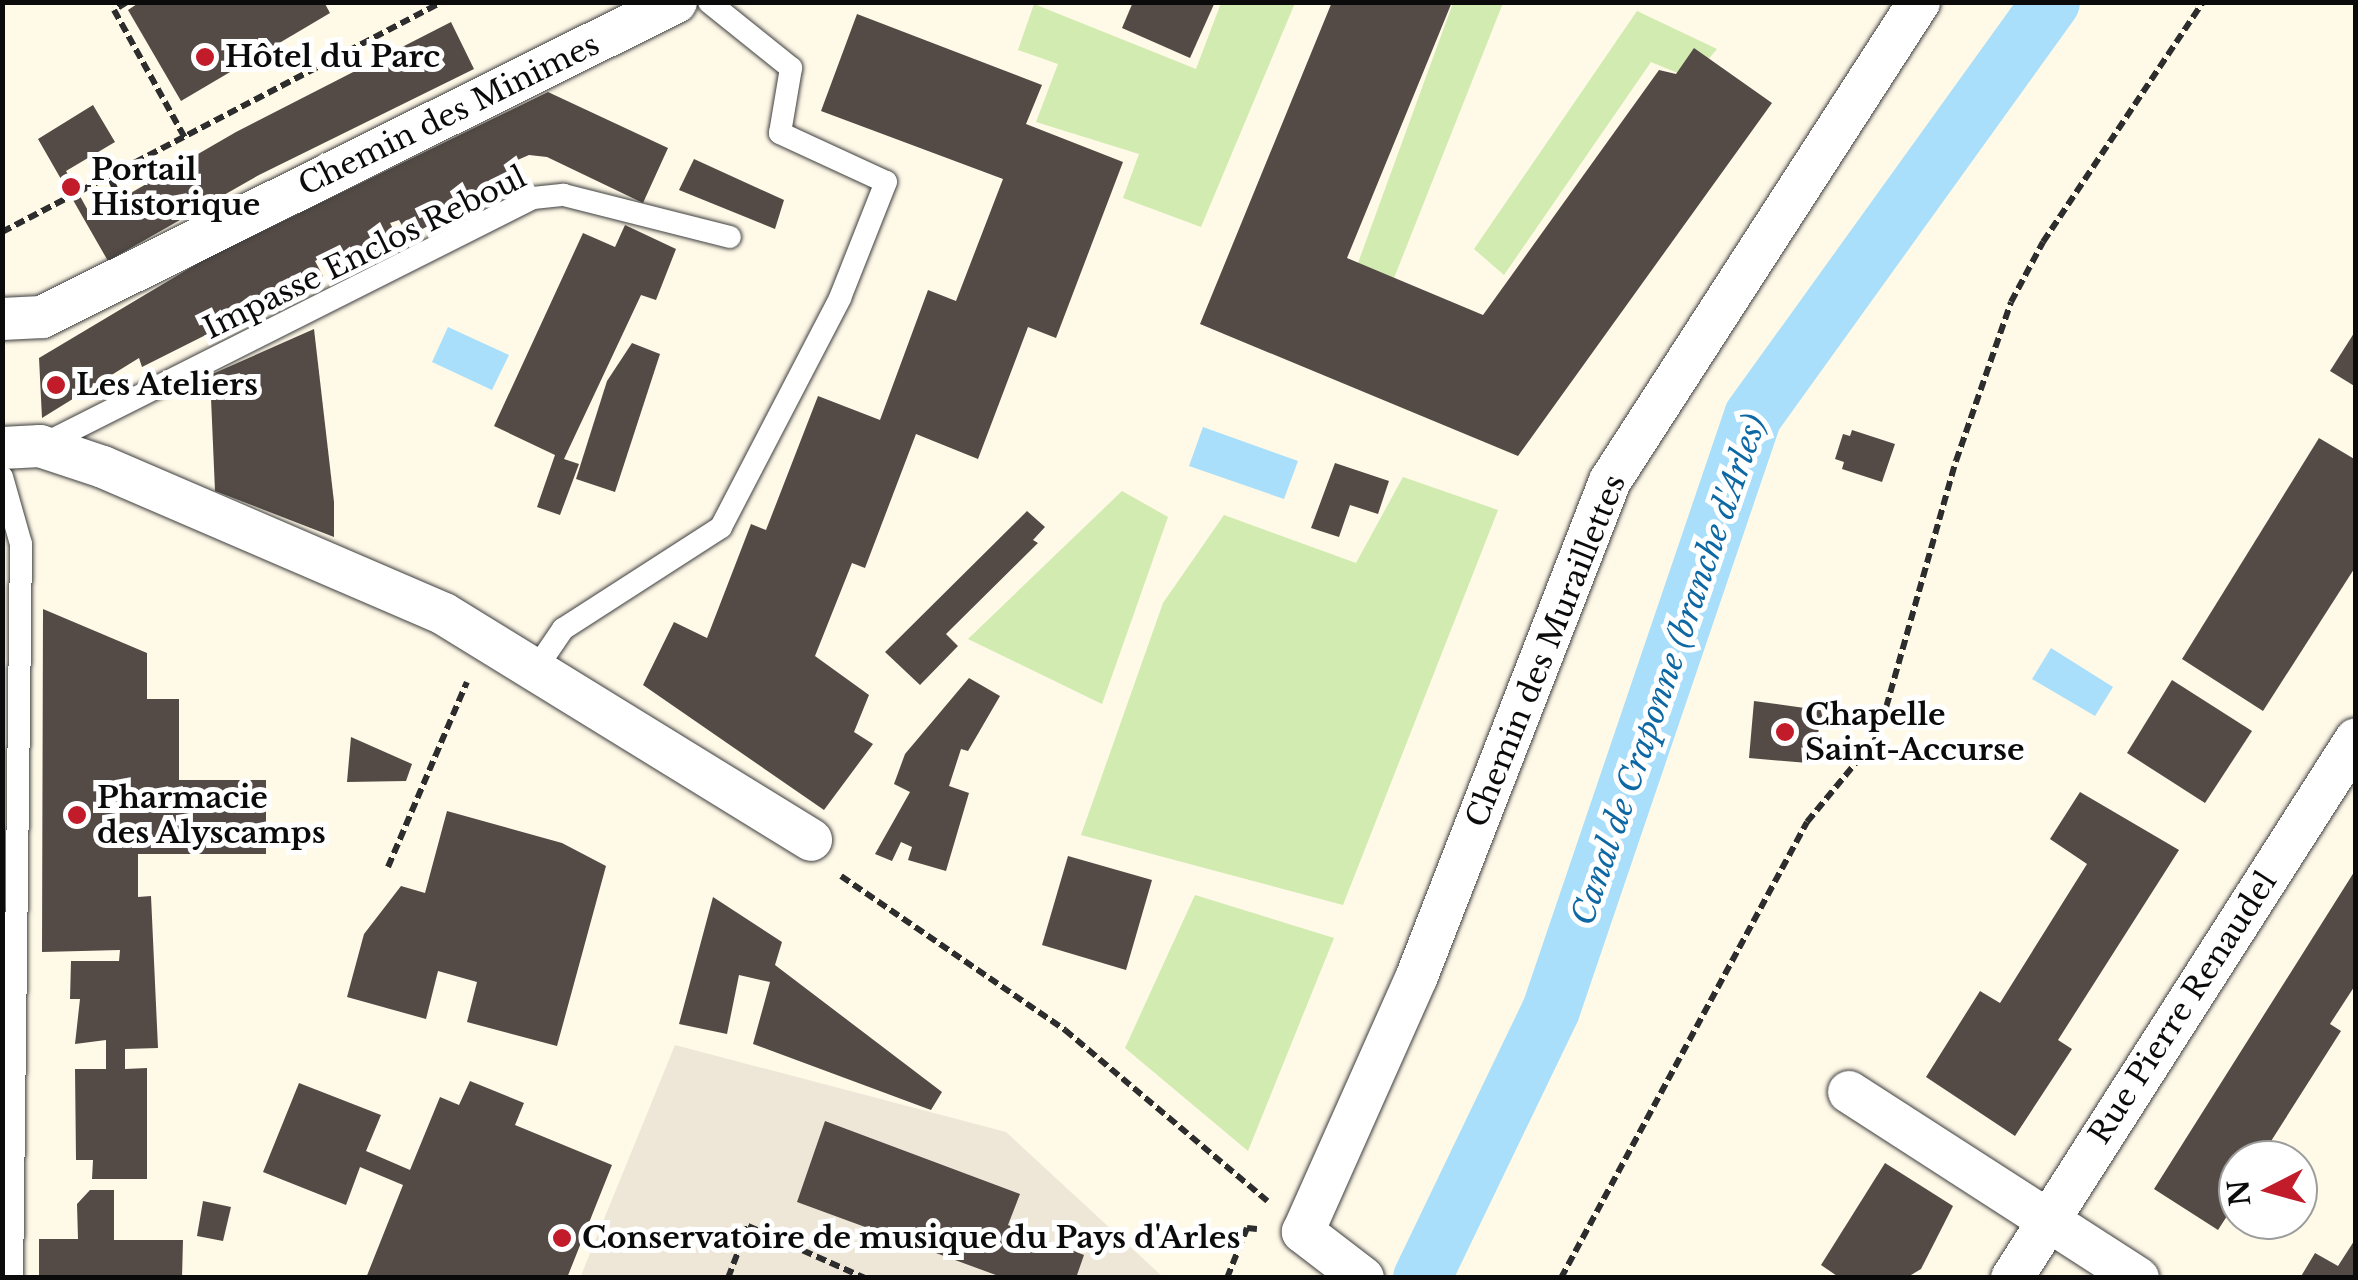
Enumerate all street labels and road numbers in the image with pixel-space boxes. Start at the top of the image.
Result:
street label: Chemin des Minimes [293,26,605,204]
street label: Impasse Enclos Reboul [198,159,532,347]
street label: Chemin des Muraillettes [1459,470,1633,832]
street label: Rue Pierre Renaudel [2082,865,2284,1151]

